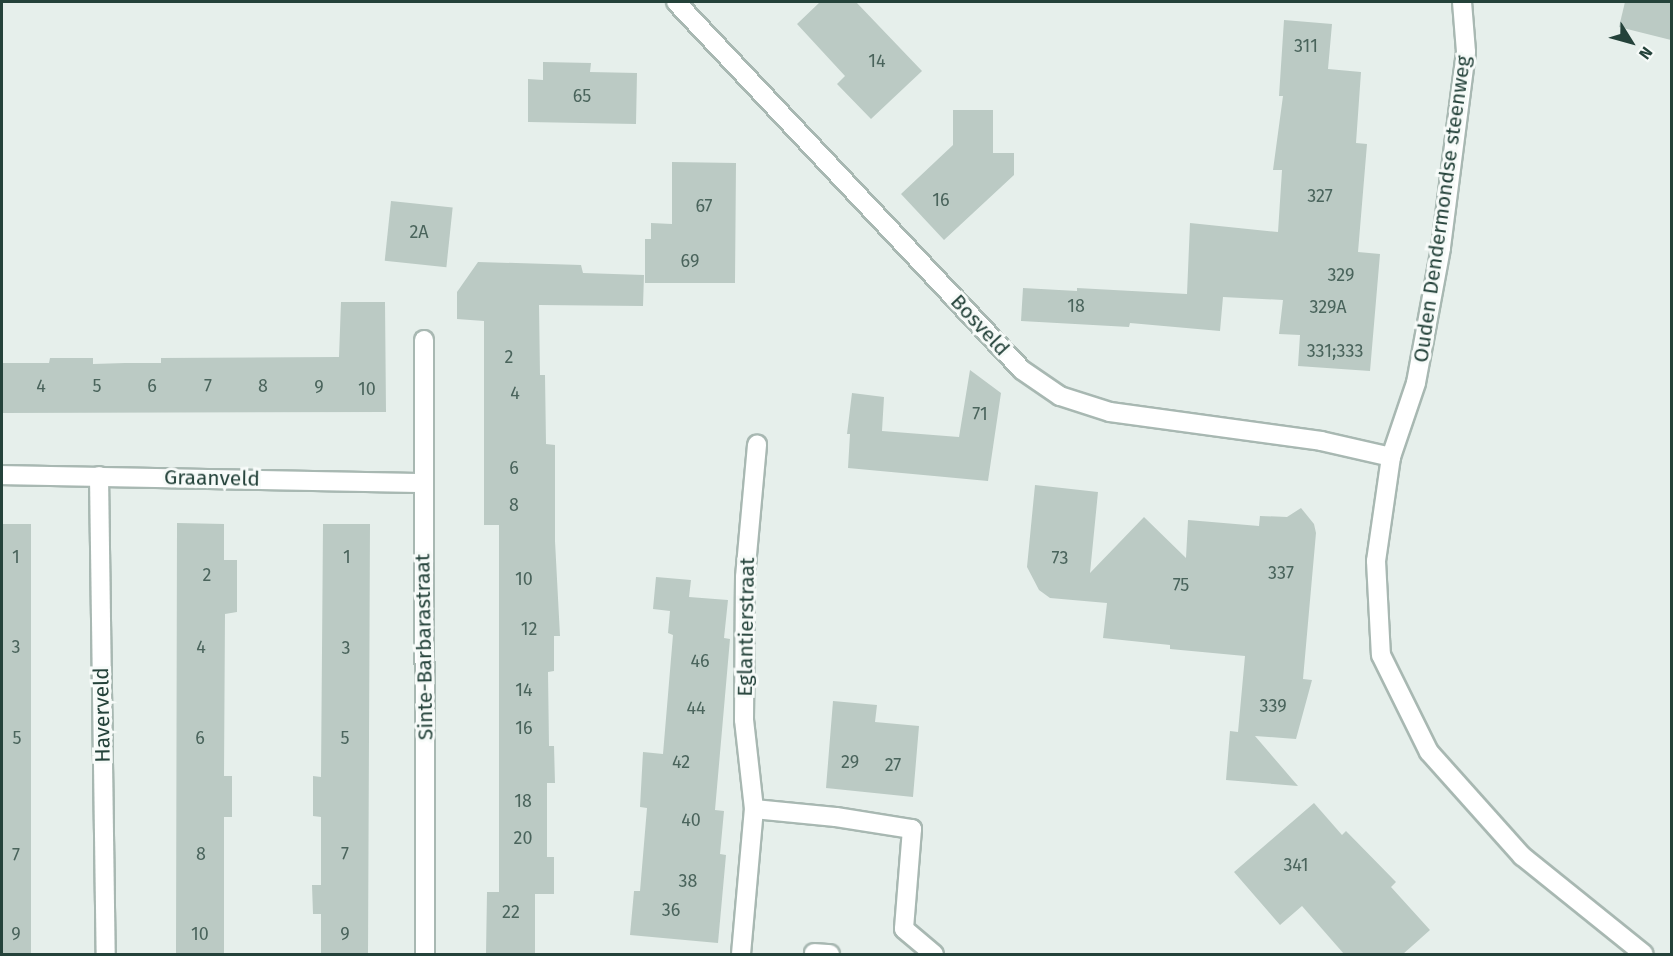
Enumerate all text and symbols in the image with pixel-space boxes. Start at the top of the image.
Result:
north arrow [1601,12,1661,72]
house number: 311 [1294,35,1318,57]
text: N [1635,43,1657,63]
house number: 14 [868,50,886,72]
street label: Ouden Dendermondse steenweg [1408,54,1476,364]
house number: 65 [573,85,591,107]
house number: 327 [1307,185,1333,207]
house number: 16 [932,189,950,211]
house number: 67 [695,195,713,217]
house number: 2A [409,221,429,243]
house number: 69 [681,250,699,272]
house number: 329 [1328,264,1354,286]
street label: Bosveld [945,289,1015,361]
house number: 18 [1067,295,1085,317]
house number: 329A [1309,296,1347,318]
house number: 331;333 [1307,340,1363,362]
house number: 2 [505,346,513,368]
house number: 4 [36,375,46,397]
house number: 5 [92,375,102,397]
house number: 6 [147,375,157,397]
house number: 7 [204,375,212,397]
house number: 8 [258,375,268,397]
house number: 9 [314,376,324,398]
house number: 10 [358,378,376,400]
house number: 4 [510,382,520,404]
house number: 71 [972,403,988,425]
house number: 6 [509,457,519,479]
street label: Graanveld [164,465,260,491]
house number: 8 [509,494,519,516]
house number: 1 [12,546,20,568]
house number: 1 [343,546,351,568]
house number: 73 [1052,547,1068,569]
street label: Sinte-Barbarastraat [410,554,438,740]
street label: Eglantierstraat [732,557,760,697]
house number: 337 [1268,562,1294,584]
house number: 2 [203,564,211,586]
house number: 10 [515,568,533,590]
house number: 75 [1173,574,1189,596]
house number: 12 [521,618,537,640]
house number: 3 [12,636,20,658]
house number: 4 [196,636,206,658]
house number: 3 [342,637,350,659]
house number: 46 [690,650,710,672]
street label: Haverveld [89,667,115,763]
house number: 14 [515,679,533,701]
house number: 339 [1259,695,1287,717]
house number: 44 [686,697,706,719]
house number: 16 [515,717,533,739]
house number: 5 [12,727,22,749]
house number: 6 [195,727,205,749]
house number: 5 [340,727,350,749]
house number: 42 [672,751,690,773]
house number: 29 [841,751,859,773]
house number: 27 [885,754,901,776]
house number: 18 [514,790,532,812]
house number: 40 [681,809,701,831]
house number: 20 [514,827,532,849]
house number: 8 [196,843,206,865]
house number: 7 [341,843,349,865]
house number: 7 [12,844,20,866]
house number: 341 [1283,854,1309,876]
house number: 38 [679,870,697,892]
house number: 36 [662,899,680,921]
house number: 22 [502,901,520,923]
house number: 9 [11,923,21,945]
house number: 10 [191,923,209,945]
house number: 9 [340,923,350,945]

